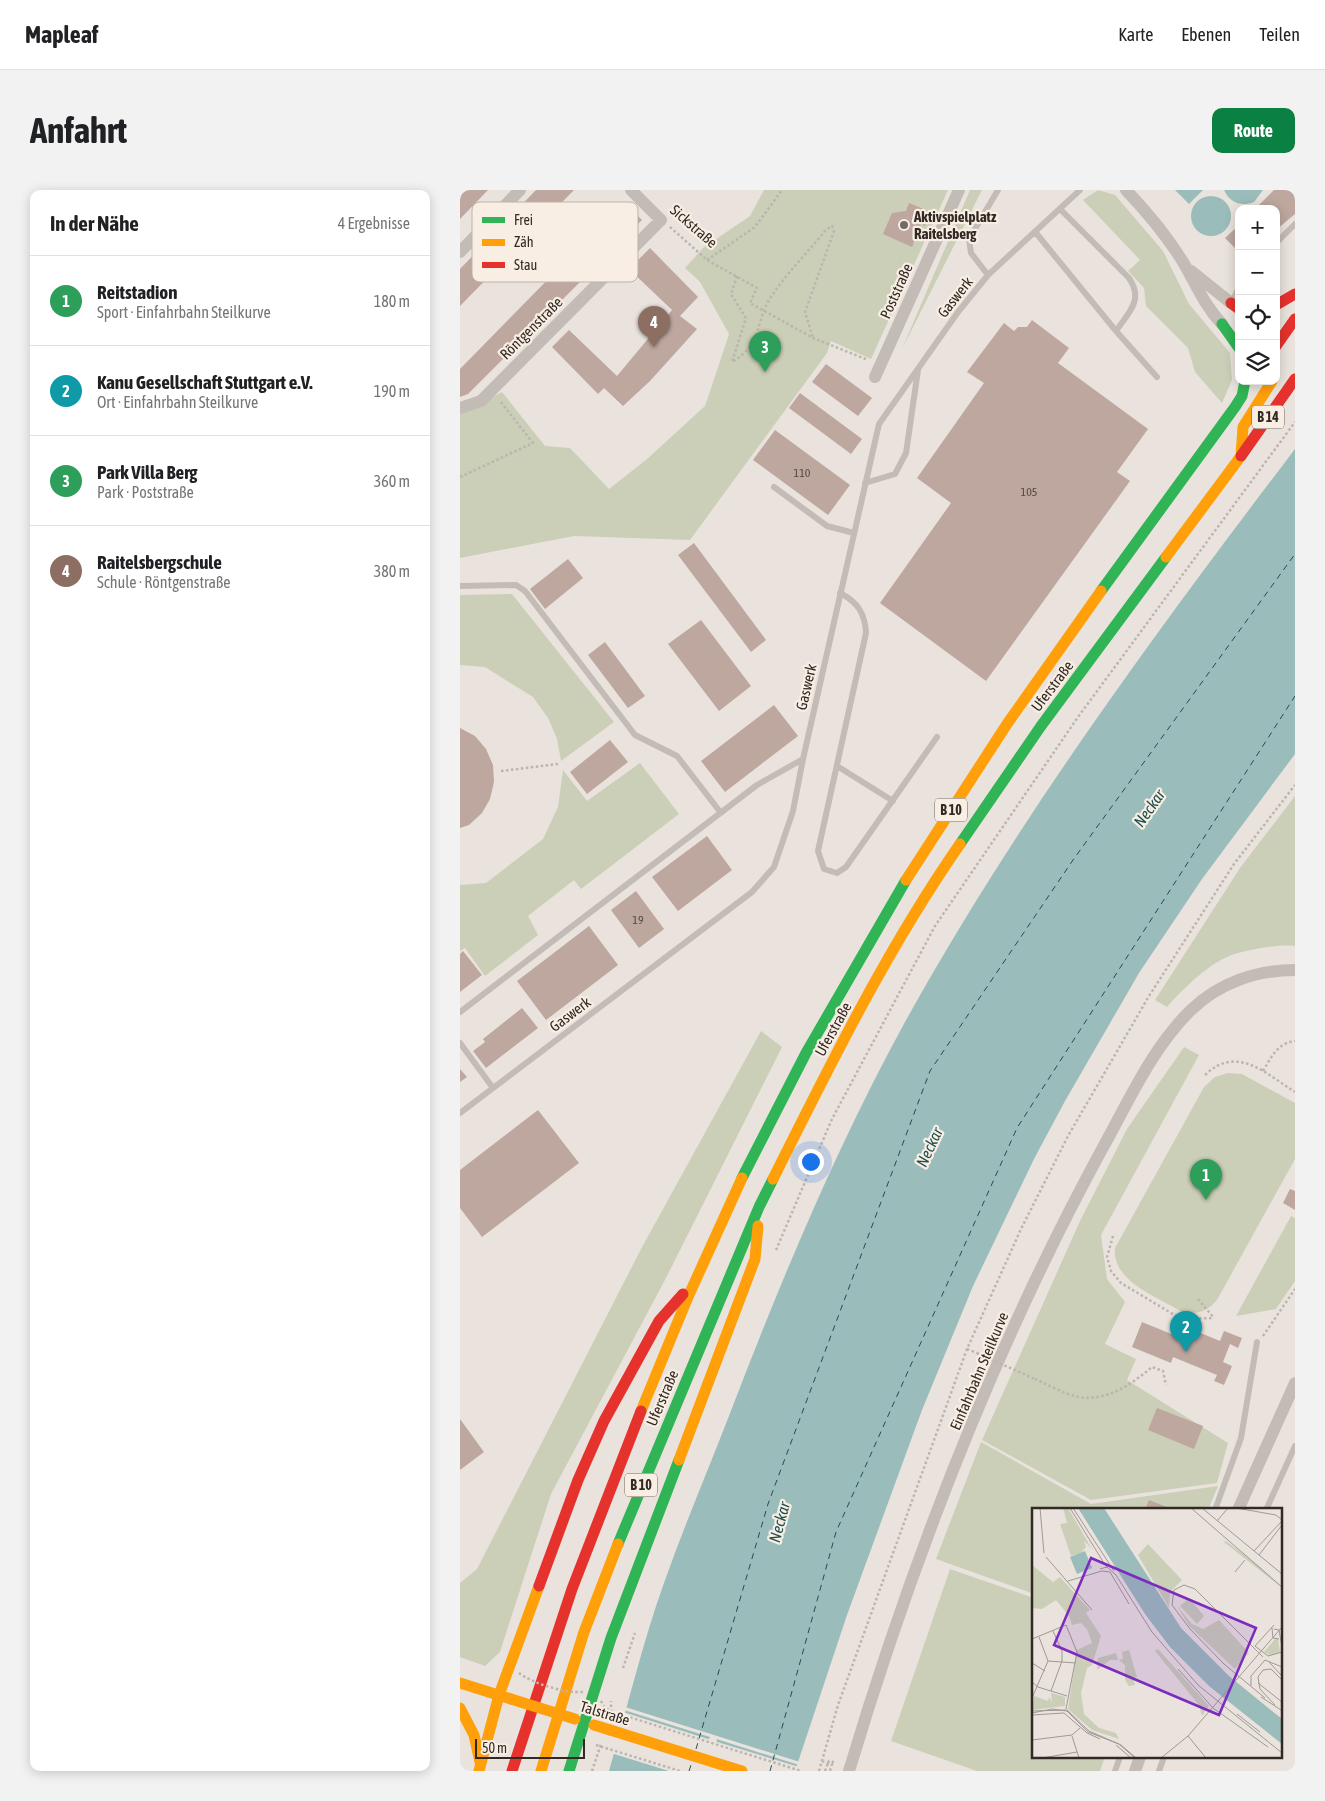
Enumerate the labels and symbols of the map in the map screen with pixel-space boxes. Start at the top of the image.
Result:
street label: Sickstraße [667,201,721,251]
legend [472,202,638,282]
place label: Aktivspielplatz Raitelsberg [913,208,997,242]
text: Frei [514,212,533,228]
marker: Aktivspielplatz Raitelsberg [898,219,910,231]
text: Zäh [514,234,534,250]
text: Stau [514,257,537,273]
street label: Poststraße [876,261,916,321]
street label: Gaswerk [934,273,976,321]
street label: Röntgenstraße [496,293,566,363]
pin: 4 [638,306,670,347]
pin: 3 [749,331,781,372]
road number: B 14 [1252,406,1284,428]
house number: 110 [794,466,811,480]
house number: 105 [1021,485,1037,499]
street label: Uferstraße [1028,657,1077,715]
street label: Gaswerk [792,662,820,712]
water label: Neckar [1130,785,1169,830]
road number: B 10 [935,798,967,822]
house number: 19 [632,913,644,927]
street label: Gaswerk [546,993,594,1035]
street label: Uferstraße [811,999,855,1059]
water label: Neckar [912,1123,946,1169]
your location [798,1149,824,1175]
pin: 1 [1190,1159,1222,1200]
street label: Einfahrbahn Steilkurve [946,1309,1012,1433]
pin: 2 [1170,1311,1202,1352]
street label: Uferstraße [643,1367,681,1428]
road number: B 10 [625,1474,657,1496]
water label: Neckar [765,1499,793,1544]
inset map [1032,1508,1282,1758]
street label: Talstraße [578,1697,632,1729]
scale bar [475,1736,585,1759]

